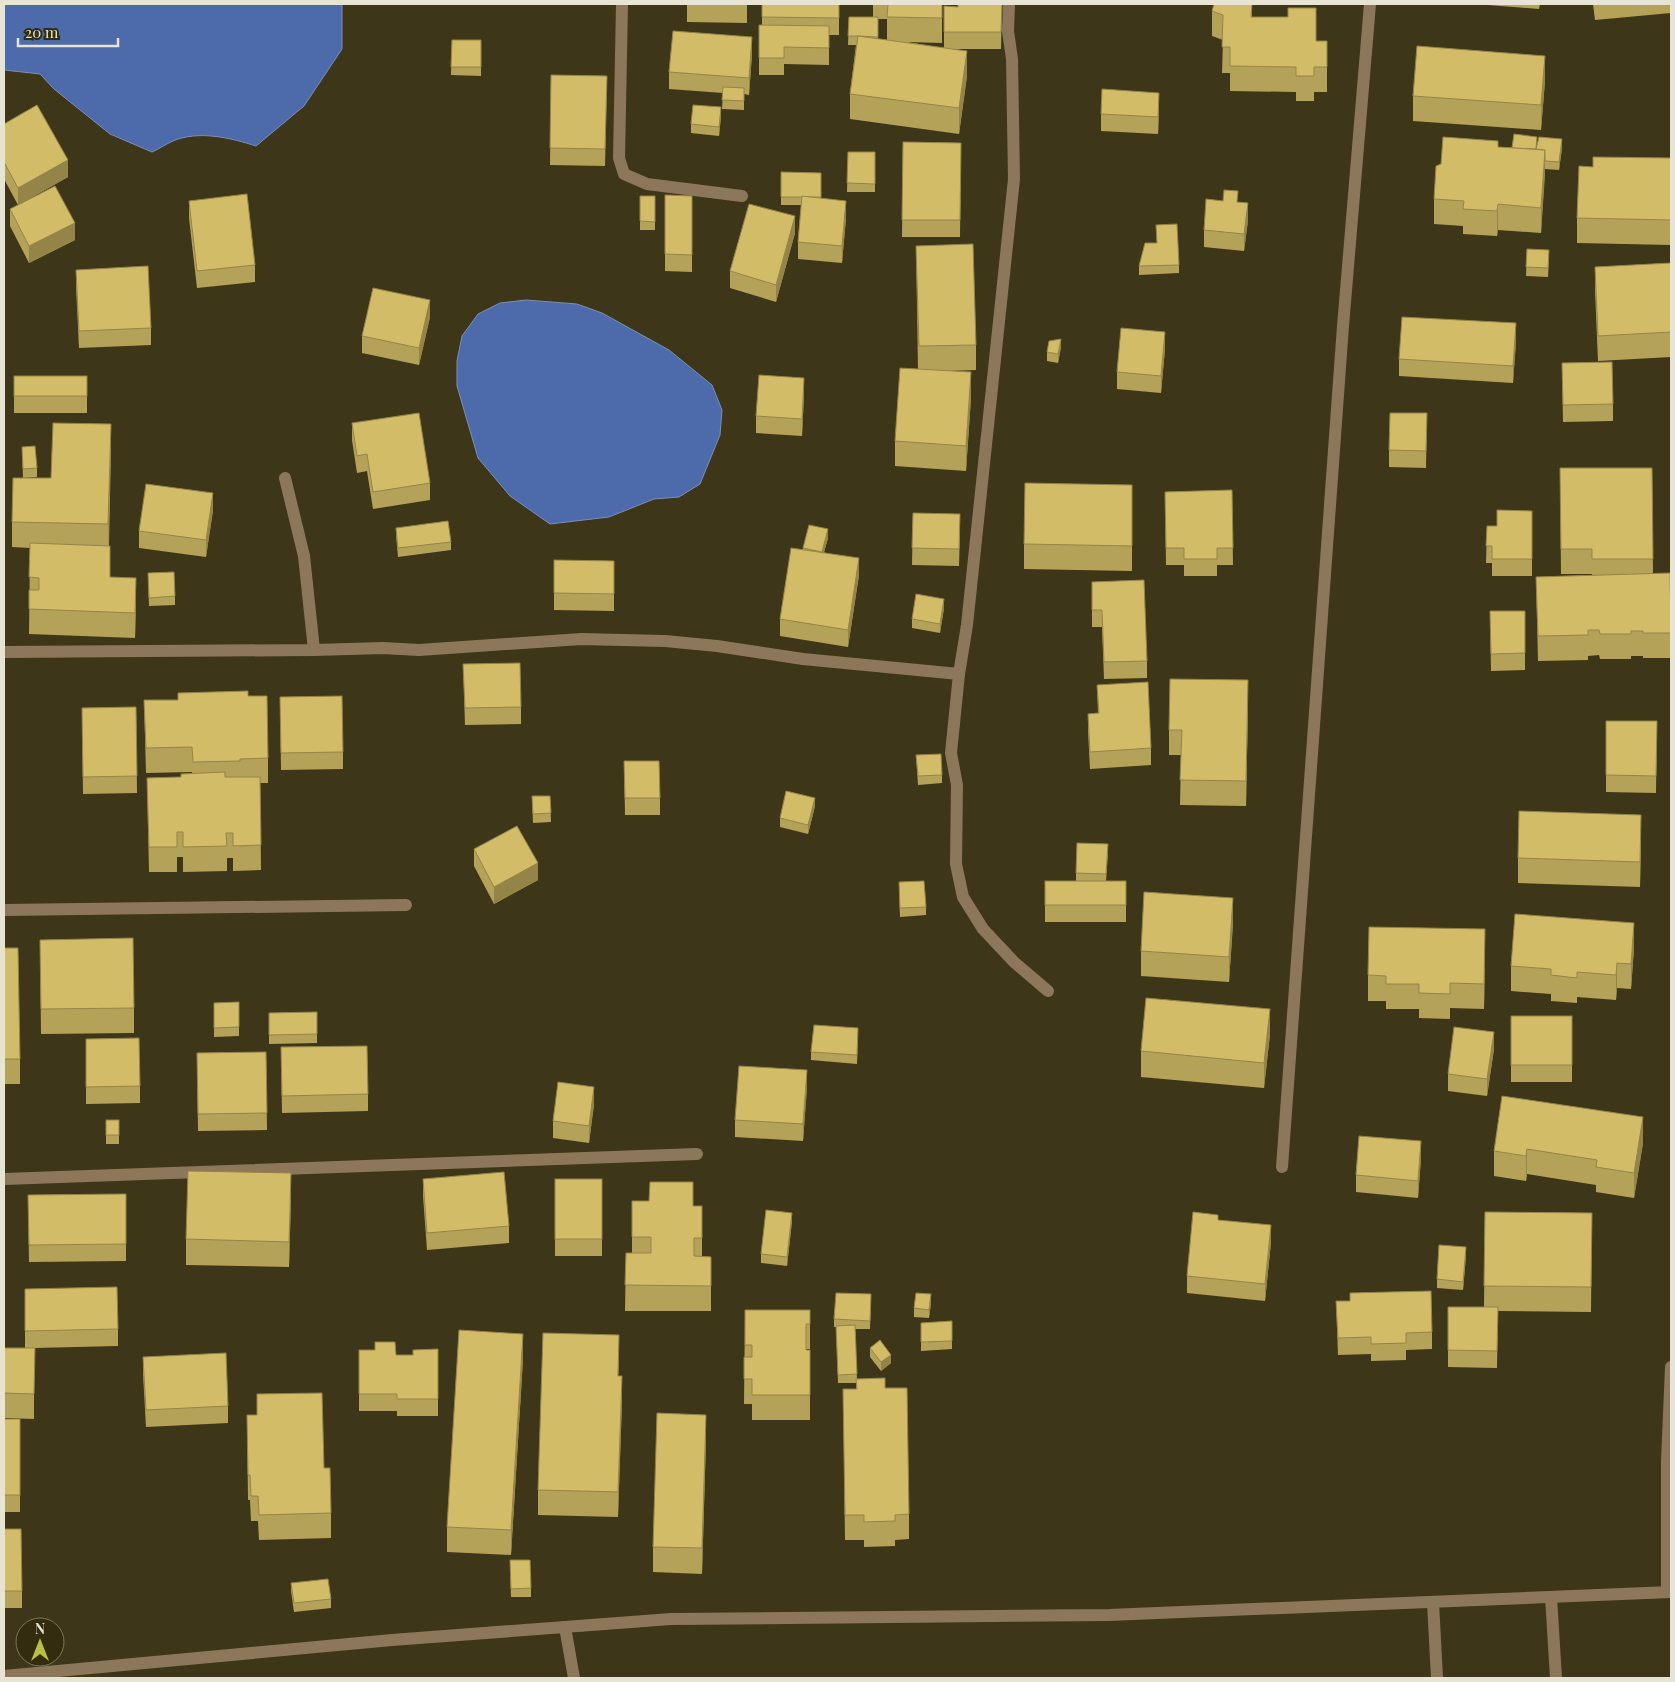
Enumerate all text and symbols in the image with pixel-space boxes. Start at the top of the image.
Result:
scale bar [18,15,118,47]
text: 20 m [25,22,59,42]
north arrow [15,1617,65,1667]
text: N [35,1619,45,1638]

